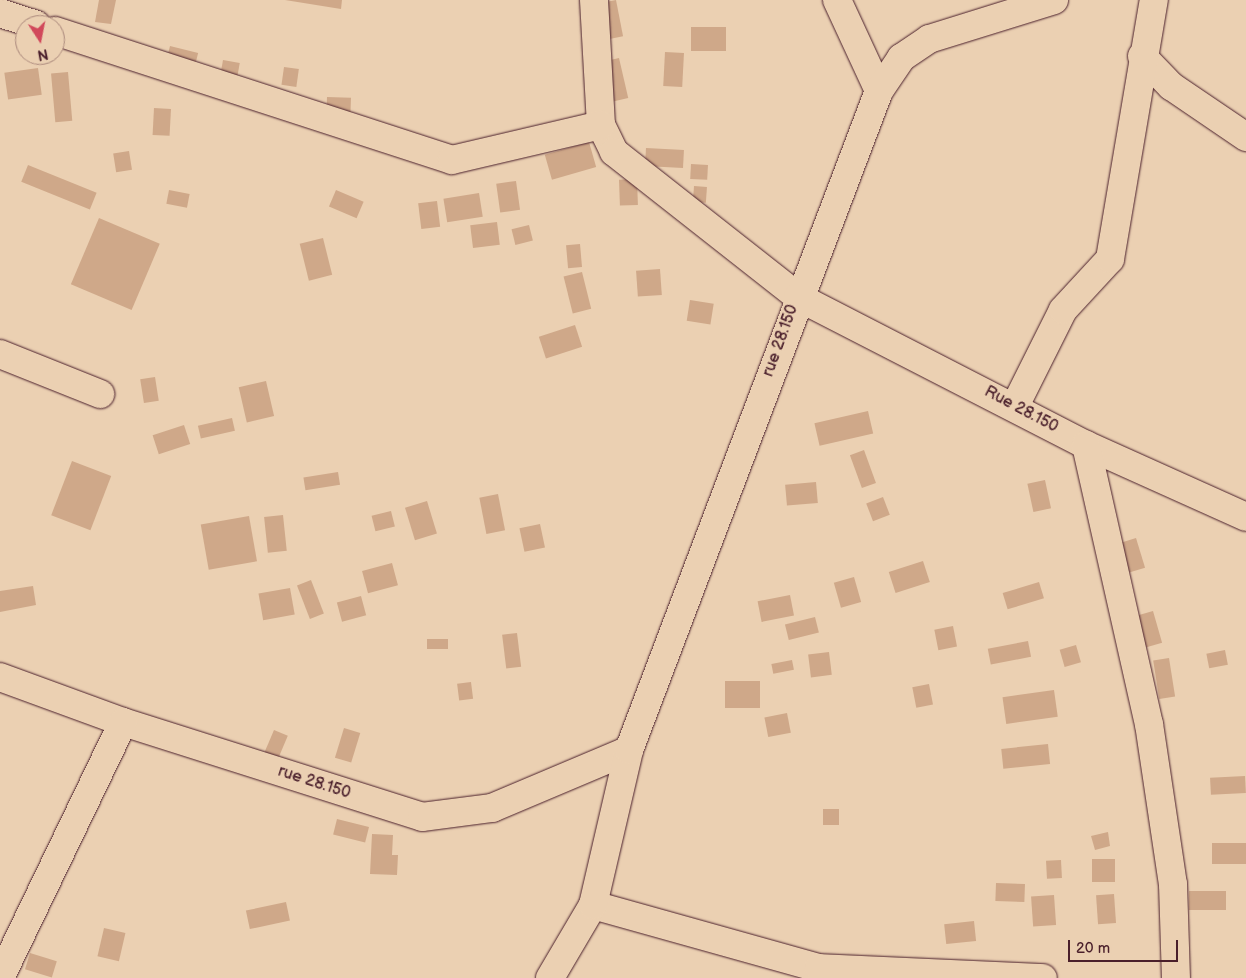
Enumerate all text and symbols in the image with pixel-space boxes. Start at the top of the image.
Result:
north arrow [15,15,65,65]
text: N [36,45,50,64]
street label: rue 28.150 [759,302,803,380]
street label: Rue 28.150 [981,383,1061,437]
street label: rue 28.150 [275,762,353,804]
scale bar [1071,930,1181,962]
text: 20 m [1076,939,1110,958]

